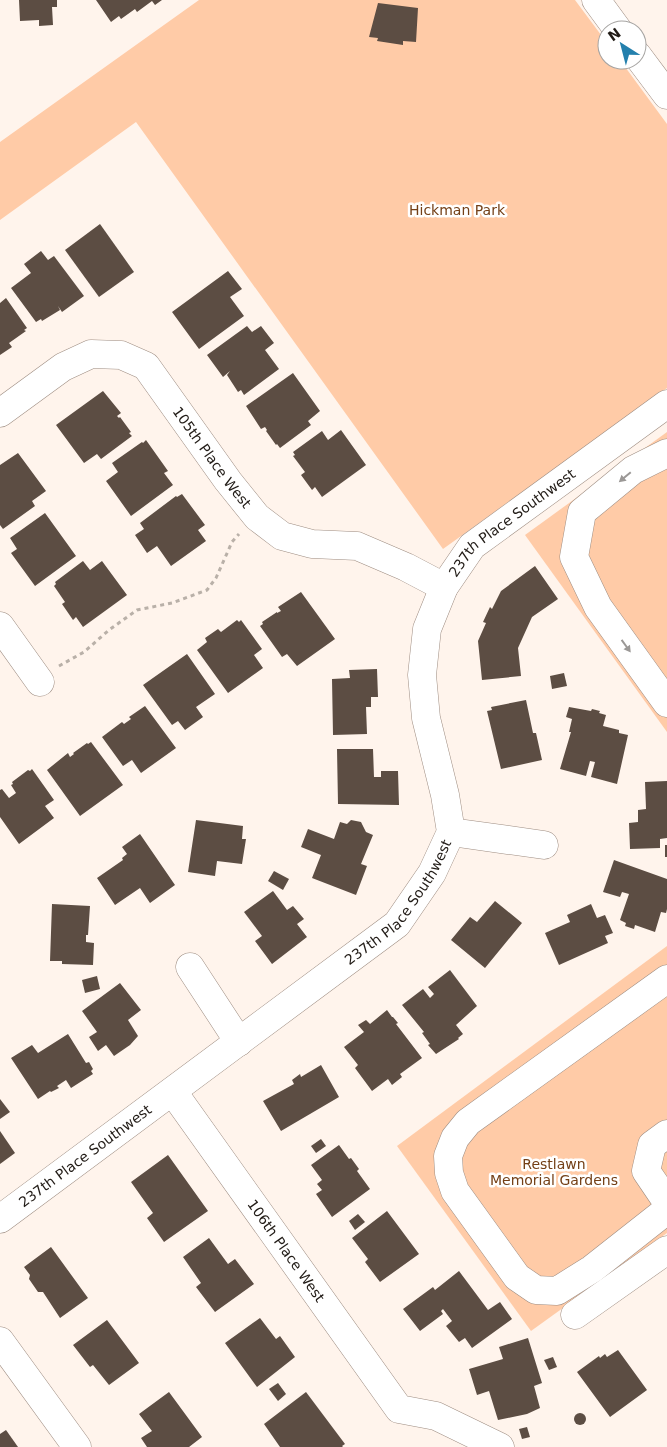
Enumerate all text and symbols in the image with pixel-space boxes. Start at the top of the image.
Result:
north arrow [597,20,647,70]
text: N [605,25,624,44]
park label: Hickman Park [409,202,506,218]
street label: 105th Place West [170,404,255,512]
street label: 237th Place Southwest [445,465,579,580]
one-way arrow [618,471,631,482]
one-way arrow [621,639,631,653]
street label: 237th Place Southwest [342,837,455,968]
street label: 237th Place Southwest [16,1101,155,1210]
park label: Restlawn Memorial Gardens [490,1156,618,1188]
street label: 106th Place West [244,1197,328,1305]

